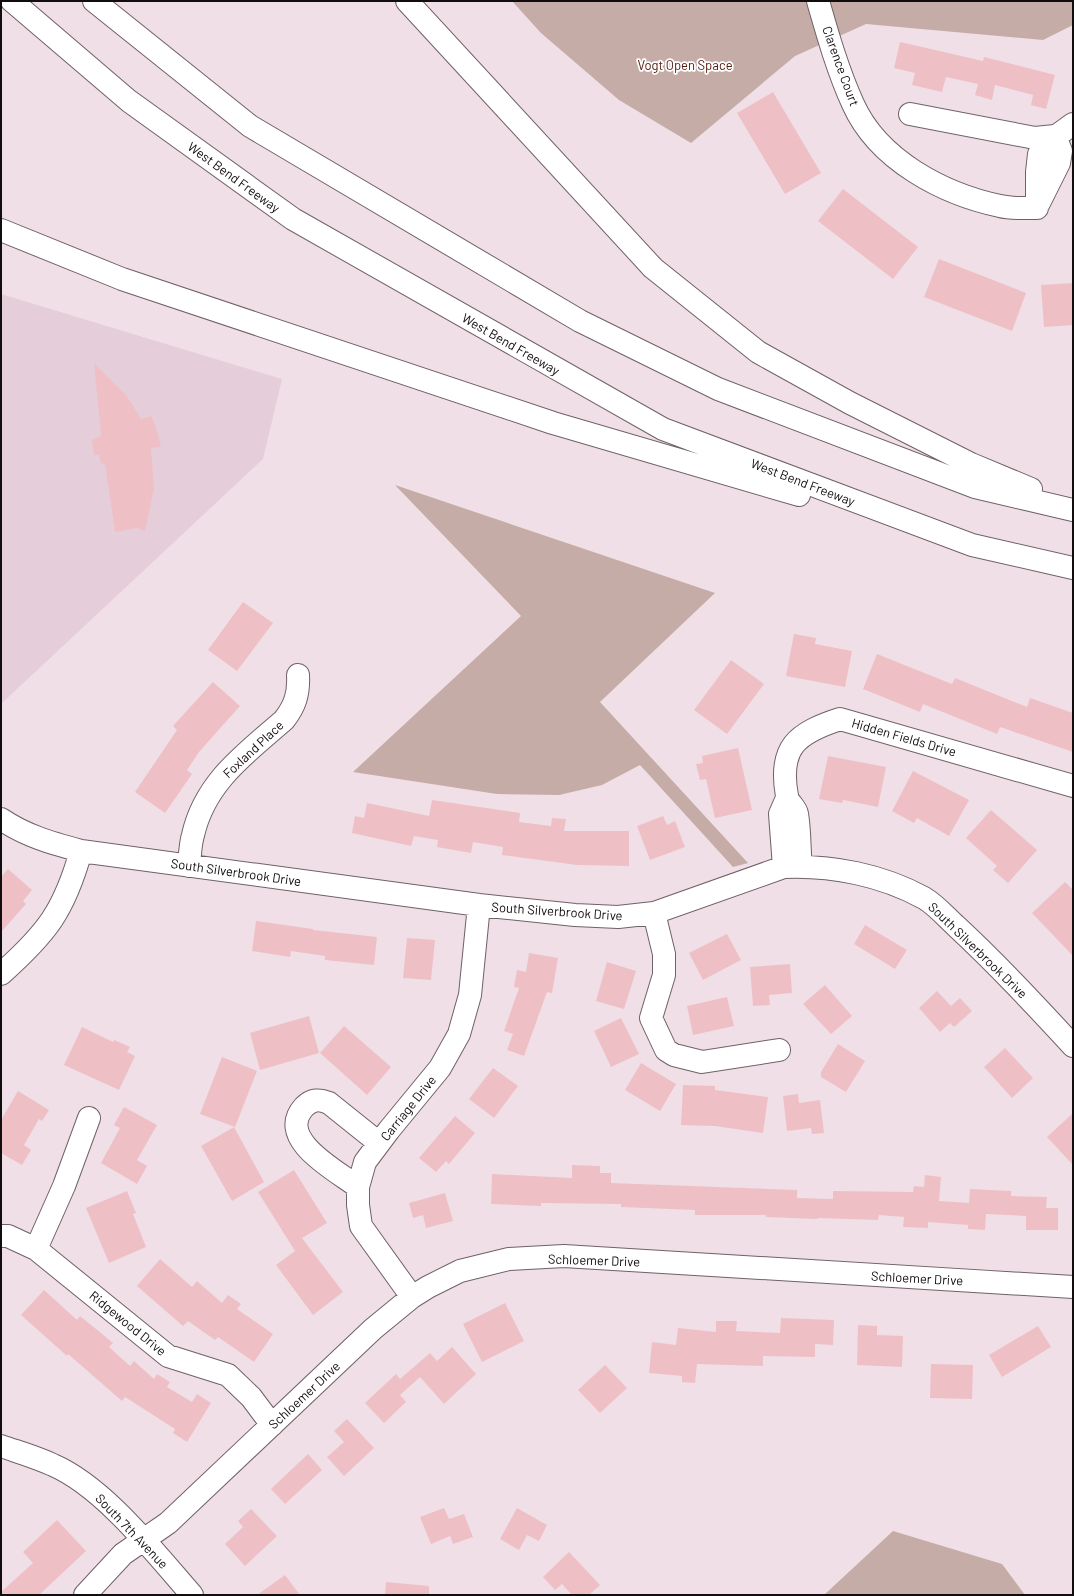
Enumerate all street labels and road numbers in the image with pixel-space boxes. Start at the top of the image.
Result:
street label: Clarence Court [819,24,863,108]
street label: West Bend Freeway [185,138,283,216]
street label: West Bend Freeway [459,310,563,378]
street label: West Bend Freeway [749,455,857,509]
street label: Hidden Fields Drive [850,714,958,760]
street label: Foxland Place [219,717,287,781]
street label: South Silverbrook Drive [170,855,302,889]
street label: South Silverbrook Drive [491,898,623,924]
street label: South Silverbrook Drive [925,899,1031,1001]
street label: Carriage Drive [377,1072,439,1144]
street label: Schloemer Drive [548,1250,640,1270]
street label: Schloemer Drive [871,1268,964,1288]
street label: Ridgewood Drive [86,1287,170,1359]
street label: Schloemer Drive [265,1358,343,1432]
street label: South 7th Avenue [92,1490,172,1572]

